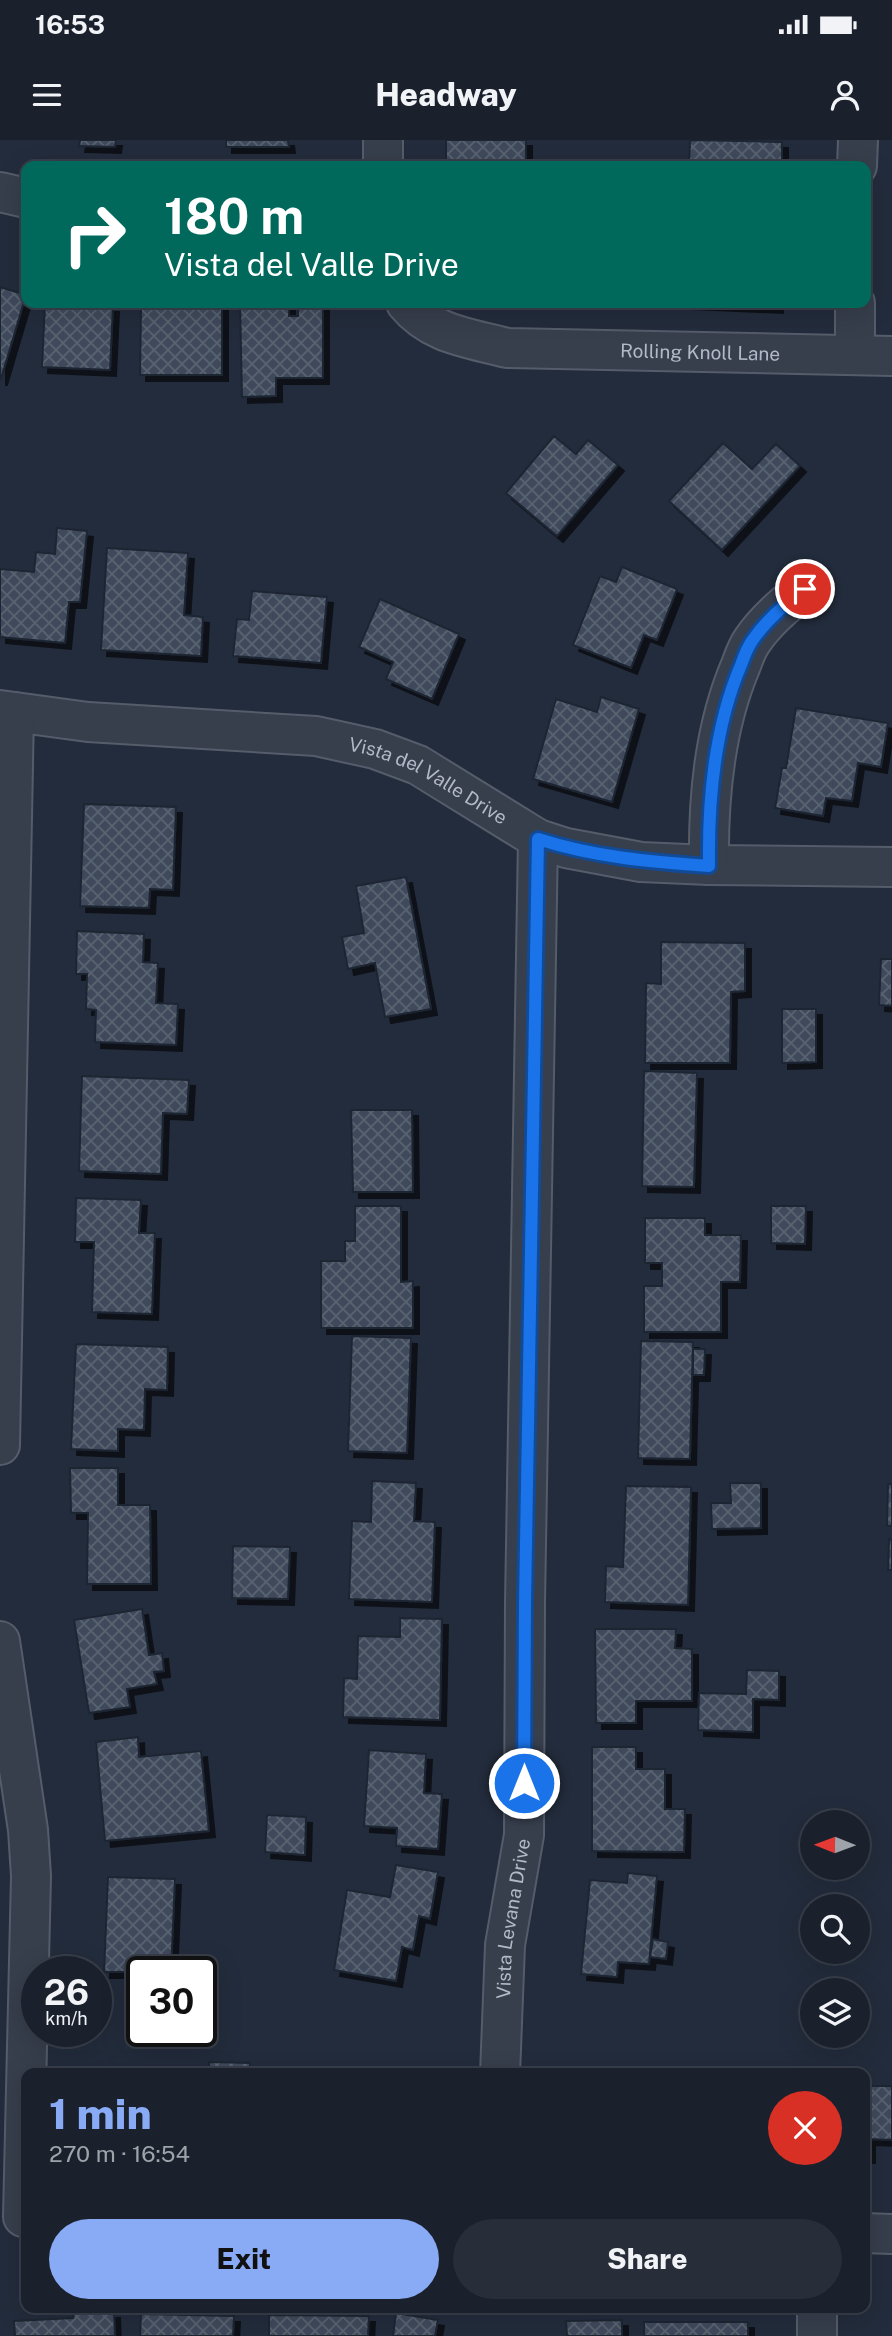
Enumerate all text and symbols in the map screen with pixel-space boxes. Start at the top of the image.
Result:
text: 16:53 [35,9,105,40]
icon: menu [28,76,66,114]
text: Headway [375,76,517,113]
icon: person [826,76,864,114]
text: 180 m [164,187,304,245]
icon: right [49,189,140,280]
text: Vista del Valle Drive [164,246,459,283]
street label: Rolling Knoll Lane [620,339,780,365]
pin [775,559,835,619]
icon: arrive [786,570,824,608]
street label: Vista del Valle Drive [347,733,511,828]
position arrow [487,1746,561,1820]
north arrow [800,1810,870,1880]
map controls [800,1810,870,2048]
street label: Vista Levana Drive [492,1837,534,1999]
button: search [800,1894,870,1964]
speed limit sign: 30 [126,1956,217,2047]
text: 26 [44,1972,89,2013]
button: layers [800,1978,870,2048]
text: km/h [45,2008,88,2029]
text: 1 min [49,2089,152,2138]
button: close [768,2091,842,2165]
text: 270 m · 16:54 [49,2140,190,2167]
button: Exit [49,2219,439,2299]
button: Share [453,2219,842,2299]

